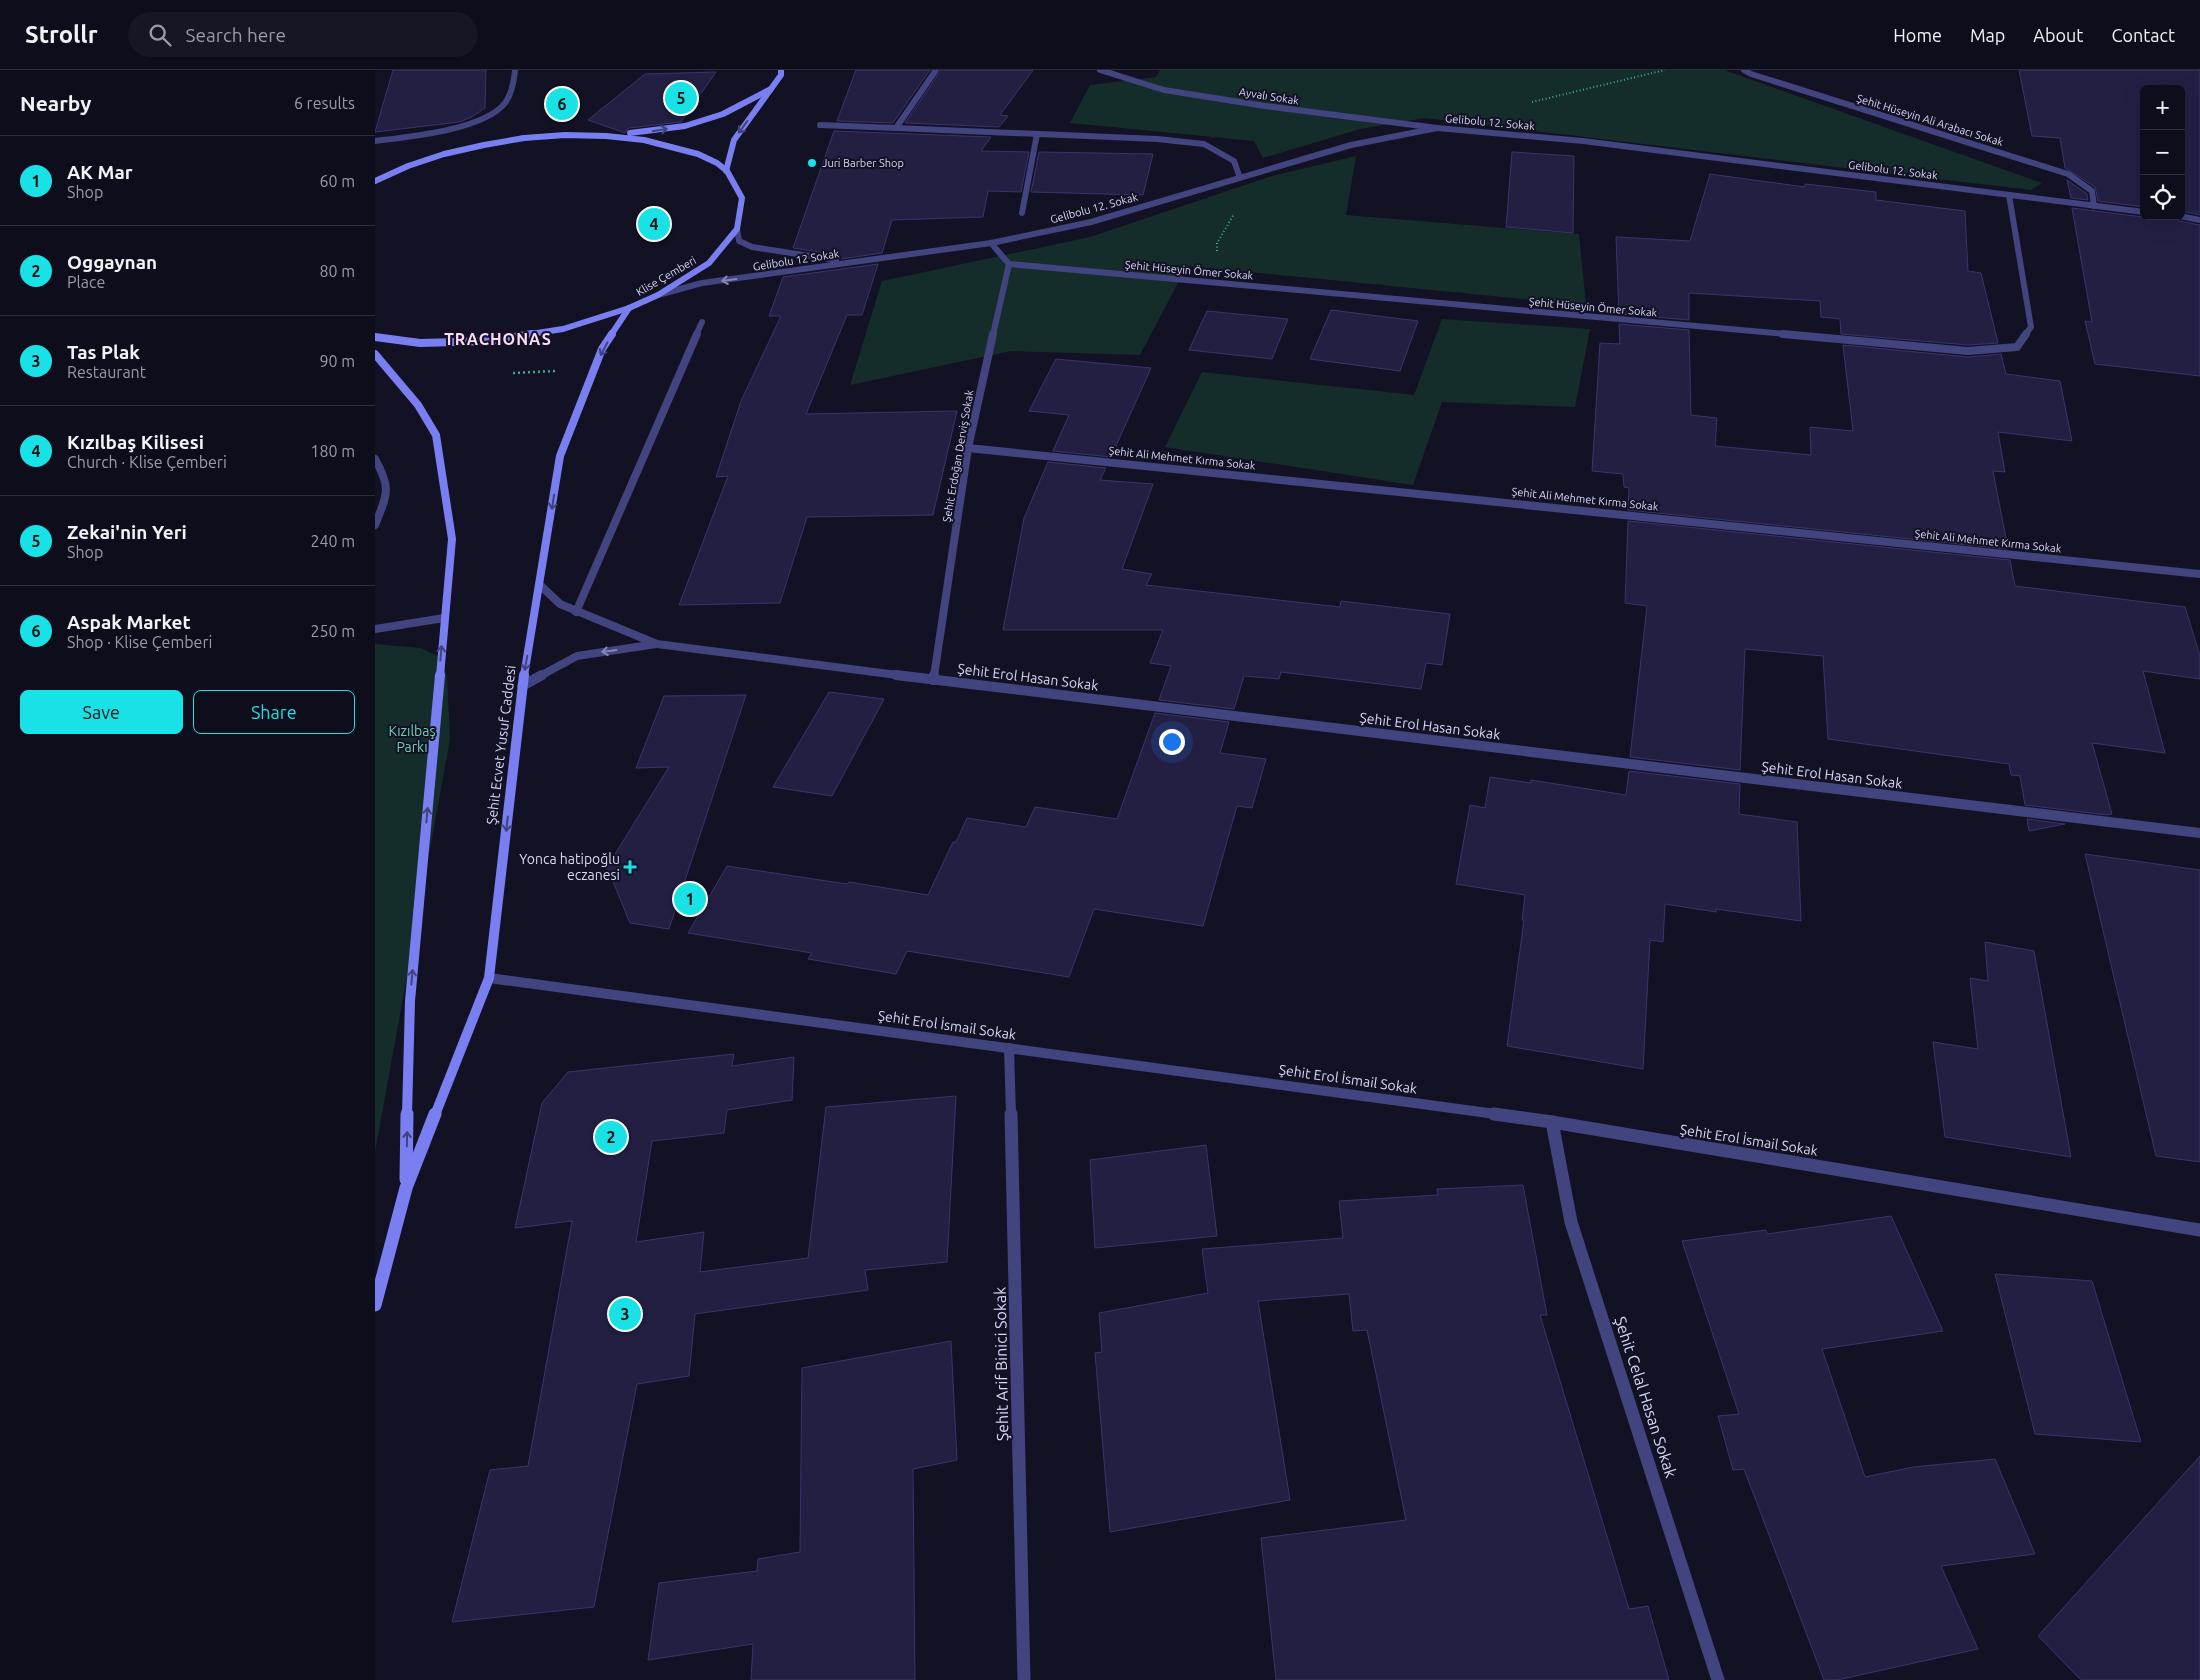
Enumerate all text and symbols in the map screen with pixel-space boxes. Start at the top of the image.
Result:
search box [128,12,478,57]
text: Strollr [25,21,98,48]
icon: search [146,21,174,49]
text: Search here [186,24,286,46]
text: Home [1893,25,1942,45]
text: Map [1970,25,2005,45]
text: About [2033,25,2083,45]
text: Contact [2111,25,2175,45]
pin: 5 [665,79,697,117]
pin: 6 [546,85,578,123]
street label: Ayvalı Sokak [1238,85,1300,107]
map controls [2140,85,2185,220]
button: + [2140,85,2185,130]
text: Nearby [20,91,91,115]
street label: Şehit Hüseyin Ali Arabacı Sokak [1855,92,2005,148]
text: 6 results [294,94,355,112]
street label: Gelibolu 12. Sokak [1445,112,1536,132]
one-way arrow [738,120,748,134]
one-way arrow [651,124,667,134]
button: − [2140,130,2185,175]
marker: Juri Barber Shop [806,157,818,169]
place label: Juri Barber Shop [822,157,904,169]
street label: Gelibolu 12. Sokak [1848,159,1939,181]
text: AK Mar [67,161,133,183]
text: 1 [31,172,41,190]
text: 60 m [319,172,355,190]
button: locate [2140,175,2185,220]
text: Shop [67,183,103,201]
street label: Gelibolu 12. Sokak [1049,190,1139,225]
pin: 4 [638,205,670,243]
street label: Gelibolu 12 Sokak [752,247,841,273]
text: Oggaynan [67,251,157,273]
street label: Klise Çemberi [634,254,698,298]
street label: Şehit Hüseyin Ömer Sokak [1124,258,1254,282]
text: 2 [31,262,41,280]
text: 80 m [319,262,355,280]
text: Place [67,273,105,291]
one-way arrow [722,275,738,285]
street label: Şehit Hüseyin Ömer Sokak [1528,295,1658,319]
district label: TRACHONAS [444,330,552,348]
text: Tas Plak [67,341,140,363]
one-way arrow [599,341,608,356]
text: 3 [31,352,41,370]
text: 90 m [319,352,355,370]
text: Restaurant [67,363,146,381]
street label: Şehit Erdoğan Derviş Sokak [940,388,976,523]
text: Kızılbaş Kilisesi [67,431,204,453]
text: 4 [31,442,41,460]
text: 180 m [310,442,355,460]
street label: Şehit Ali Mehmet Kırma Sokak [1108,444,1256,472]
text: Church · Klise Çemberi [67,453,227,471]
street label: Şehit Ali Mehmet Kırma Sokak [1511,485,1659,513]
one-way arrow [547,494,557,510]
text: Zekai'nin Yeri [67,521,187,543]
street label: Şehit Ali Mehmet Kırma Sokak [1914,527,2062,555]
text: 5 [31,532,41,550]
text: 240 m [310,532,355,550]
text: Shop [67,543,103,561]
text: Aspak Market [67,611,191,633]
text: 6 [31,622,41,640]
text: 250 m [310,622,355,640]
text: Shop · Klise Çemberi [67,633,212,651]
one-way arrow [436,645,446,661]
one-way arrow [601,646,617,656]
one-way arrow [521,654,531,670]
street label: Şehit Erol Hasan Sokak [957,660,1099,694]
street label: Şehit Ecvet Yusuf Caddesi [483,664,519,826]
button: Save [20,690,183,734]
button: Share [193,690,355,734]
street label: Şehit Erol Hasan Sokak [1359,709,1501,743]
park label: Kızılbaş Parkı [388,723,436,755]
your location [1159,729,1185,755]
street label: Şehit Erol Hasan Sokak [1761,758,1903,792]
one-way arrow [422,807,432,823]
one-way arrow [502,816,512,832]
place label: Yonca hatipoğlu eczanesi [519,851,620,883]
marker: Yonca hatipoğlu eczanesi [624,861,636,873]
pin: 1 [674,880,706,918]
one-way arrow [408,969,417,985]
street label: Şehit Erol İsmail Sokak [877,1007,1017,1043]
street label: Şehit Erol İsmail Sokak [1278,1061,1418,1097]
pin: 2 [595,1118,627,1156]
street label: Şehit Erol İsmail Sokak [1679,1121,1819,1159]
one-way arrow [402,1131,412,1148]
street label: Şehit Arif Binici Sokak [991,1287,1011,1441]
pin: 3 [609,1295,641,1333]
street label: Şehit Celal Hasan Sokak [1611,1314,1681,1480]

